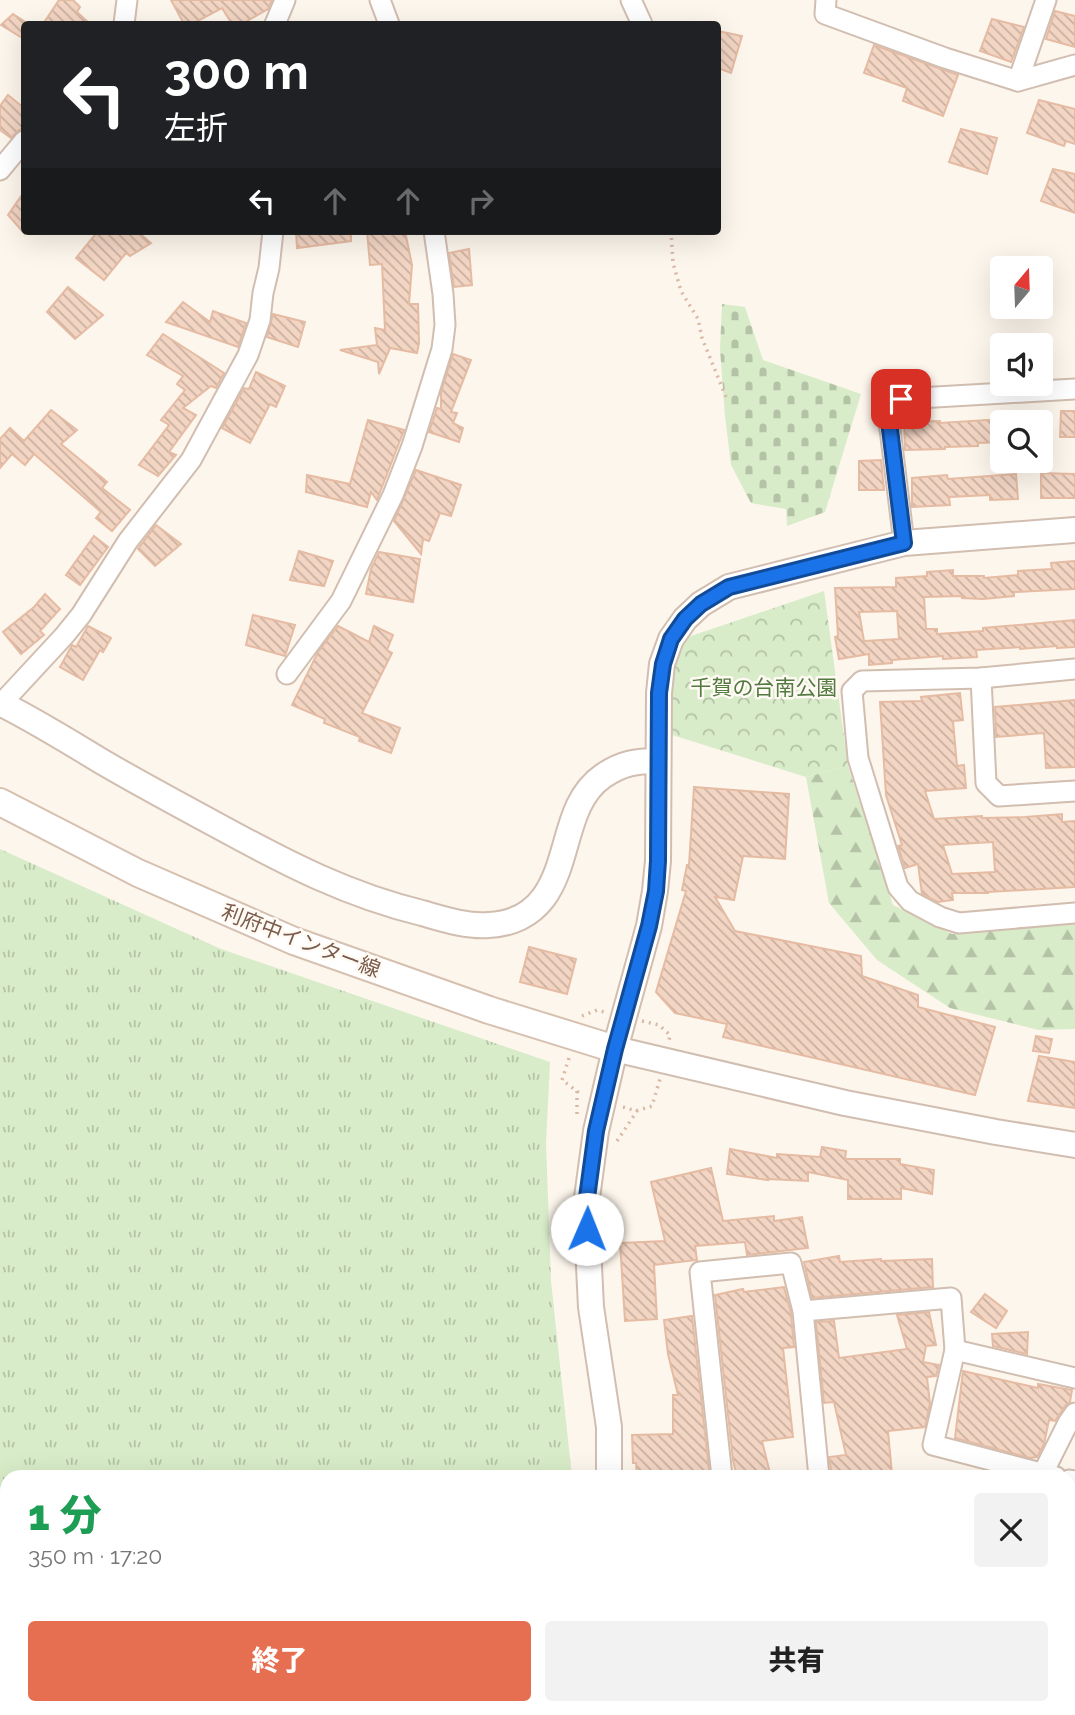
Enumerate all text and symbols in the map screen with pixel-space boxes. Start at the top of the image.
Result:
text: 300 m [164,43,309,100]
icon: left [49,49,140,140]
text: 左折 [164,109,228,146]
icon: left [243,182,281,220]
icon: ahead [316,182,354,220]
icon: ahead [389,182,427,220]
icon: right [462,182,500,220]
north arrow [990,256,1054,318]
map controls [990,256,1053,473]
button: sound [990,333,1053,396]
pin [871,369,931,429]
icon: arrive [882,380,920,418]
button: search [990,410,1053,473]
park label: 千賀の台南公園 [691,675,838,700]
street label: 利府中インター線 [218,899,384,982]
position arrow [550,1192,624,1266]
text: 1 分 [28,1491,102,1540]
button: close [974,1493,1048,1567]
text: 350 m · 17:20 [28,1542,162,1569]
button: 終了 [28,1621,531,1701]
button: 共有 [545,1621,1048,1701]

